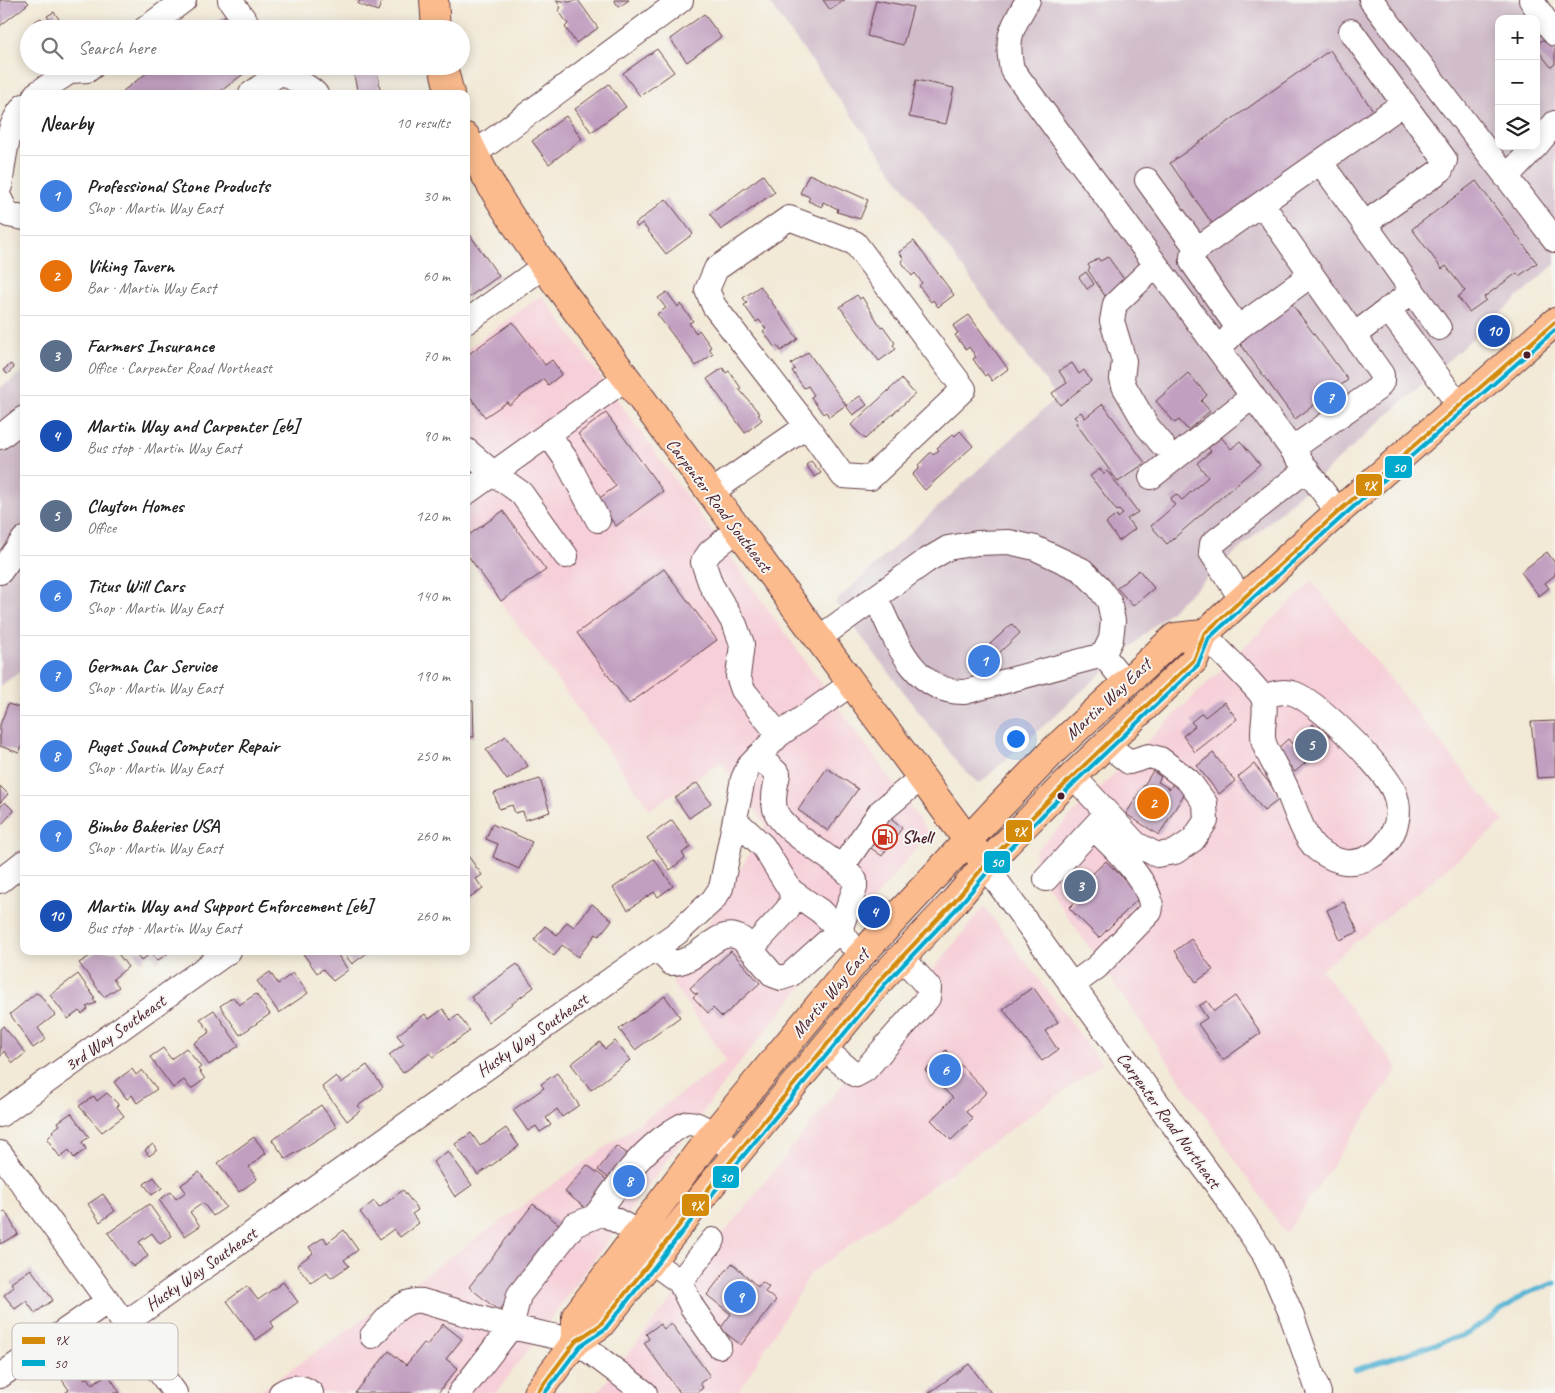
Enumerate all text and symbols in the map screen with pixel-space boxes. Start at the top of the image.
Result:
map controls [1495,15,1540,150]
button: + [1495,15,1540,60]
search box [20,20,470,75]
icon: search [38,34,66,62]
text: Search here [78,36,155,60]
button: − [1495,60,1540,105]
button: layers [1495,105,1540,150]
text: Nearby [40,110,93,136]
text: 10 results [396,113,450,133]
text: Professional Stone Products [87,174,270,198]
text: 1 [52,186,60,206]
text: 30 m [423,186,450,206]
text: Shop · Martin Way East [87,198,222,218]
text: Viking Tavern [87,254,174,278]
text: 2 [52,266,60,286]
text: 60 m [423,266,450,286]
text: Bar · Martin Way East [87,278,216,298]
pin: 10 [1478,312,1510,350]
text: Farmers Insurance [87,334,214,358]
text: 3 [52,346,60,366]
text: 70 m [423,346,450,366]
unlabelled marker [1522,350,1532,360]
text: Office · Carpenter Road Northeast [87,358,272,378]
pin: 7 [1314,379,1346,417]
text: Martin Way and Carpenter [eb] [87,414,299,438]
text: 4 [52,426,60,446]
text: 90 m [423,426,450,446]
street label: Carpenter Road Southeast [661,434,778,578]
text: Bus stop · Martin Way East [87,438,241,458]
line badge: 50 [1384,455,1413,479]
text: 50 [1393,459,1407,476]
line badge: 9X [1355,473,1383,497]
text: 9X [1362,477,1378,494]
text: Clayton Homes [87,494,183,518]
text: 5 [53,506,59,526]
text: 120 m [416,506,450,526]
text: Office [87,518,116,538]
text: Titus Will Cars [87,574,184,598]
text: 6 [52,586,60,606]
text: 140 m [416,586,450,606]
text: Shop · Martin Way East [87,598,222,618]
pin: 1 [968,642,1000,680]
street label: Martin Way East [1060,652,1158,744]
text: German Car Service [87,654,217,678]
text: 7 [52,666,60,686]
text: 190 m [416,666,450,686]
text: Shop · Martin Way East [87,678,222,698]
your location [1003,726,1029,752]
pin: 5 [1295,726,1327,764]
text: Puget Sound Computer Repair [87,734,279,758]
text: 8 [52,746,60,766]
text: 250 m [416,746,450,766]
text: Shop · Martin Way East [87,758,222,778]
pin: 2 [1137,784,1169,822]
unlabelled marker [1056,791,1066,801]
text: Bimbo Bakeries USA [87,814,219,838]
line badge: 9X [1005,819,1033,843]
text: 9X [1012,823,1028,840]
fuel station icon: Shell [872,824,898,850]
text: 9 [52,826,60,846]
text: 260 m [416,826,450,846]
place label: Shell [902,826,936,848]
text: Shop · Martin Way East [87,838,222,858]
line badge: 50 [983,850,1011,874]
text: 50 [991,854,1005,871]
pin: 3 [1064,867,1096,905]
pin: 4 [858,893,890,931]
text: Martin Way and Support Enforcement [eb] [87,894,373,918]
text: 10 [49,906,63,926]
text: 260 m [416,906,450,926]
text: Bus stop · Martin Way East [87,918,241,938]
street label: Martin Way East [786,942,876,1042]
street label: Husky Way Southeast [472,987,594,1082]
street label: 3rd Way Southeast [60,989,171,1076]
street label: Carpenter Road Northeast [1112,1048,1227,1194]
pin: 6 [929,1051,961,1089]
pin: 8 [613,1162,645,1200]
line badge: 50 [712,1165,740,1189]
text: 50 [720,1169,734,1186]
line badge: 9X [681,1193,710,1217]
text: 9X [689,1197,705,1214]
street label: Husky Way Southeast [141,1221,263,1316]
pin: 9 [724,1278,756,1316]
legend [12,1323,178,1380]
text: 9X [54,1332,70,1349]
text: 50 [54,1355,68,1372]

